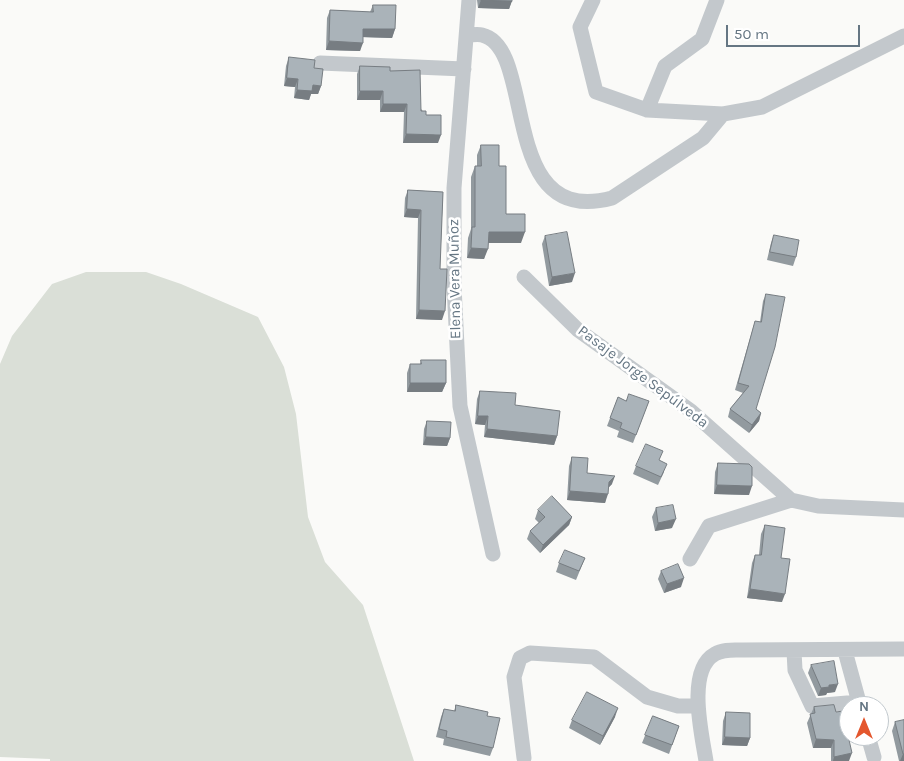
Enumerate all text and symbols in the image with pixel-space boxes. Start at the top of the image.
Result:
scale bar [729,15,863,47]
text: 50 m [734,25,769,43]
street label: Elena Vera Muñoz [445,219,465,339]
street label: Pasaje Jorge Sepúlveda [574,322,712,432]
north arrow [839,696,889,746]
text: N [859,698,869,715]

